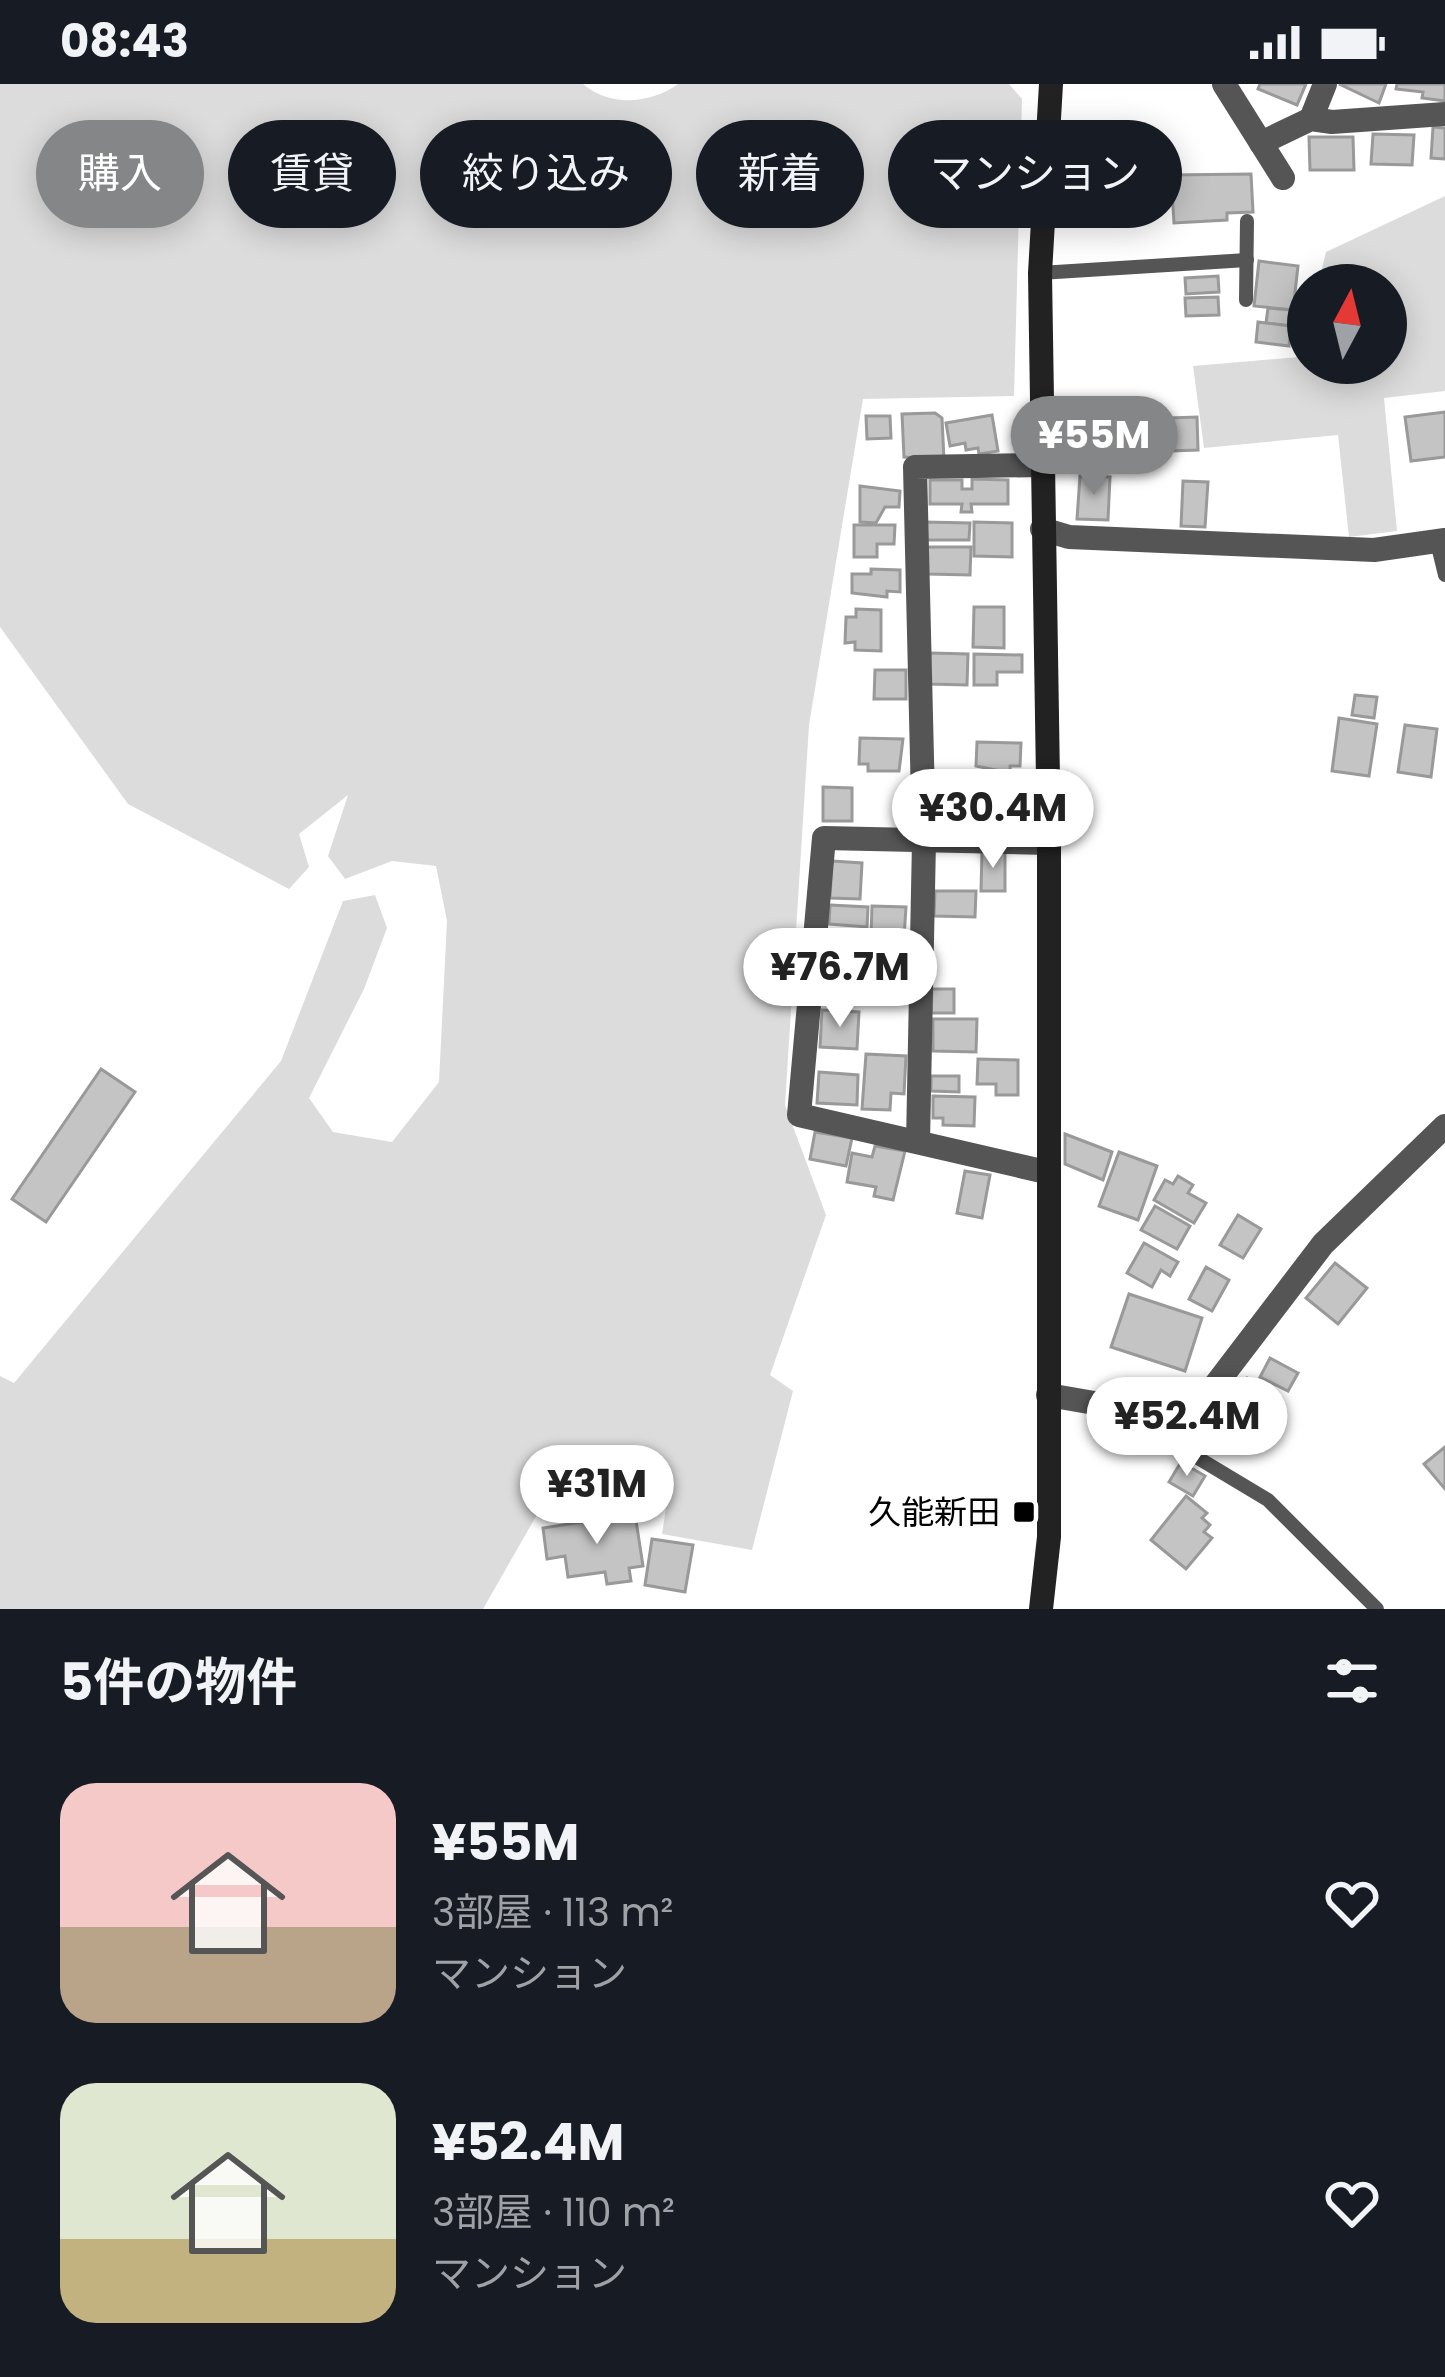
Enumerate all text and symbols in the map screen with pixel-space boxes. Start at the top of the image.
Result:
text: 08:43 [60,10,189,73]
chip: 購入 [36,120,204,228]
chip: 賃貸 [228,120,396,228]
chip: 絞り込み [420,120,672,228]
chip: 新着 [696,120,864,228]
chip: マンション [888,120,1182,228]
north arrow [1287,264,1407,384]
map controls [1287,264,1407,384]
pin: ¥55M [1023,396,1165,498]
text: ¥55M [1038,407,1150,462]
pin: ¥30.4M [895,769,1091,871]
text: ¥30.4M [919,780,1067,835]
pin: ¥76.7M [742,928,938,1030]
text: ¥76.7M [770,939,910,994]
pin: ¥52.4M [1089,1377,1285,1479]
text: ¥52.4M [1114,1388,1261,1443]
pin: ¥31M [526,1445,668,1547]
text: ¥31M [547,1456,647,1511]
place label: 久能新田 [868,1489,1000,1536]
marker: 久能新田 [1011,1499,1037,1525]
text: 5件の物件 [60,1646,297,1718]
icon: filters [1319,1648,1385,1714]
text: ¥55M [432,1806,579,1878]
icon: home [156,1831,300,1975]
icon: heart [1319,1870,1385,1936]
text: 3部屋 · 113 m² [432,1885,673,1940]
text: マンション [432,1946,627,2001]
text: ¥52.4M [432,2106,624,2178]
icon: home [156,2131,300,2275]
icon: heart [1319,2170,1385,2236]
text: 3部屋 · 110 m² [432,2185,675,2240]
text: マンション [432,2246,627,2301]

